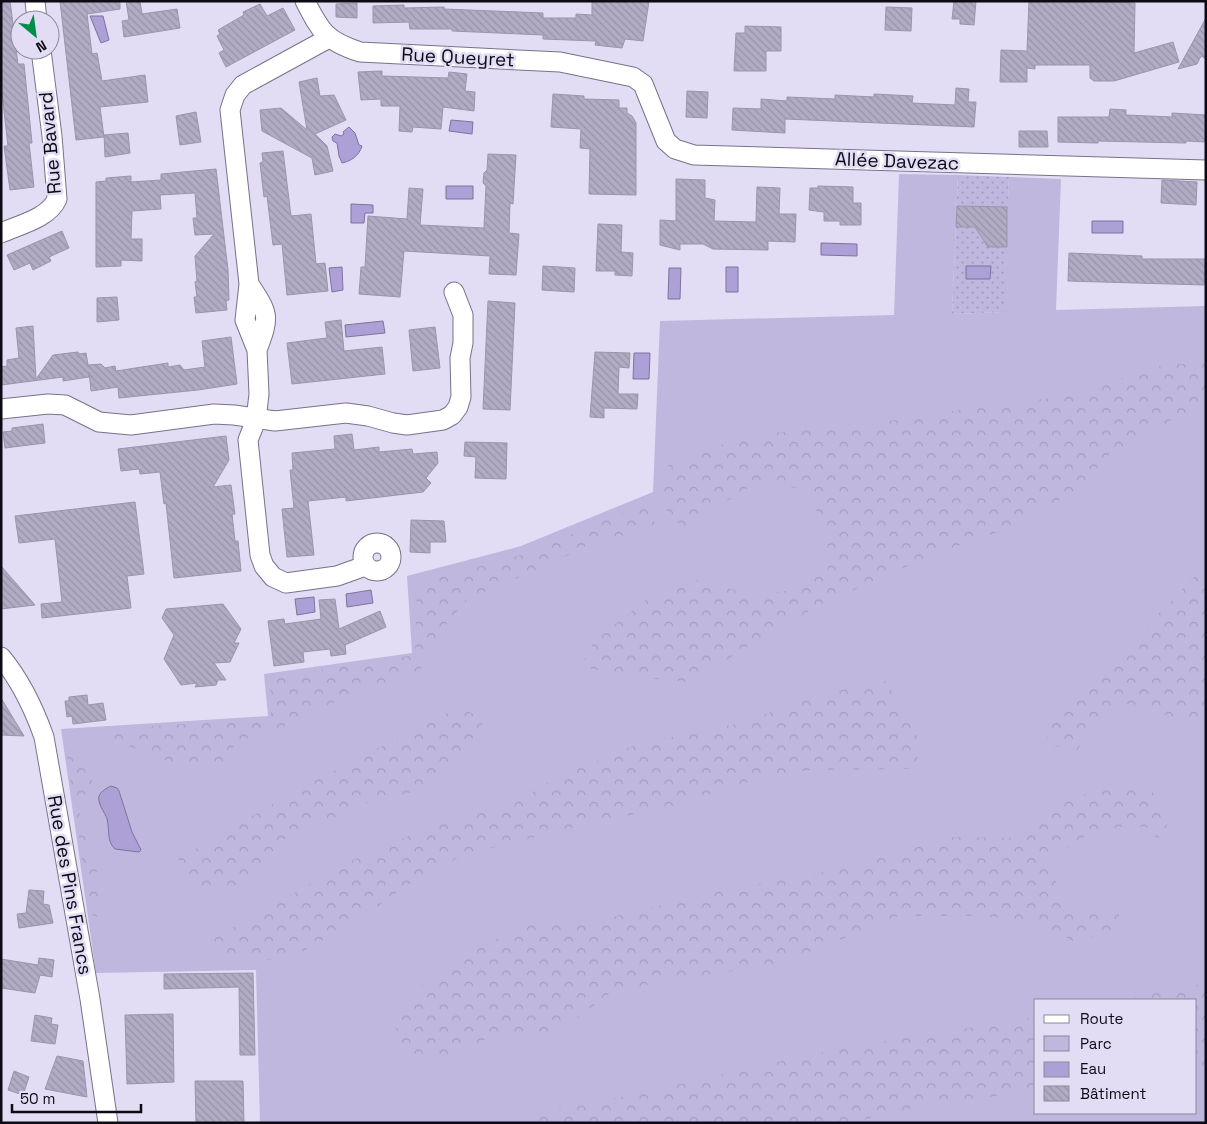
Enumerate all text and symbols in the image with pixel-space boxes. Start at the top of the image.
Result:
north arrow [10,10,60,60]
text: N [33,36,50,57]
street label: Rue Queyret [401,42,515,72]
street label: Rue Bavard [33,91,67,195]
street label: Allée Davezac [834,146,960,176]
street label: Rue des Pins Francs [42,793,98,977]
legend [1034,999,1197,1114]
text: Route [1080,1009,1124,1028]
text: Parc [1080,1034,1112,1053]
text: Eau [1080,1059,1106,1078]
scale bar [12,1082,141,1114]
text: Bâtiment [1080,1084,1146,1103]
text: 50 m [20,1089,55,1108]

